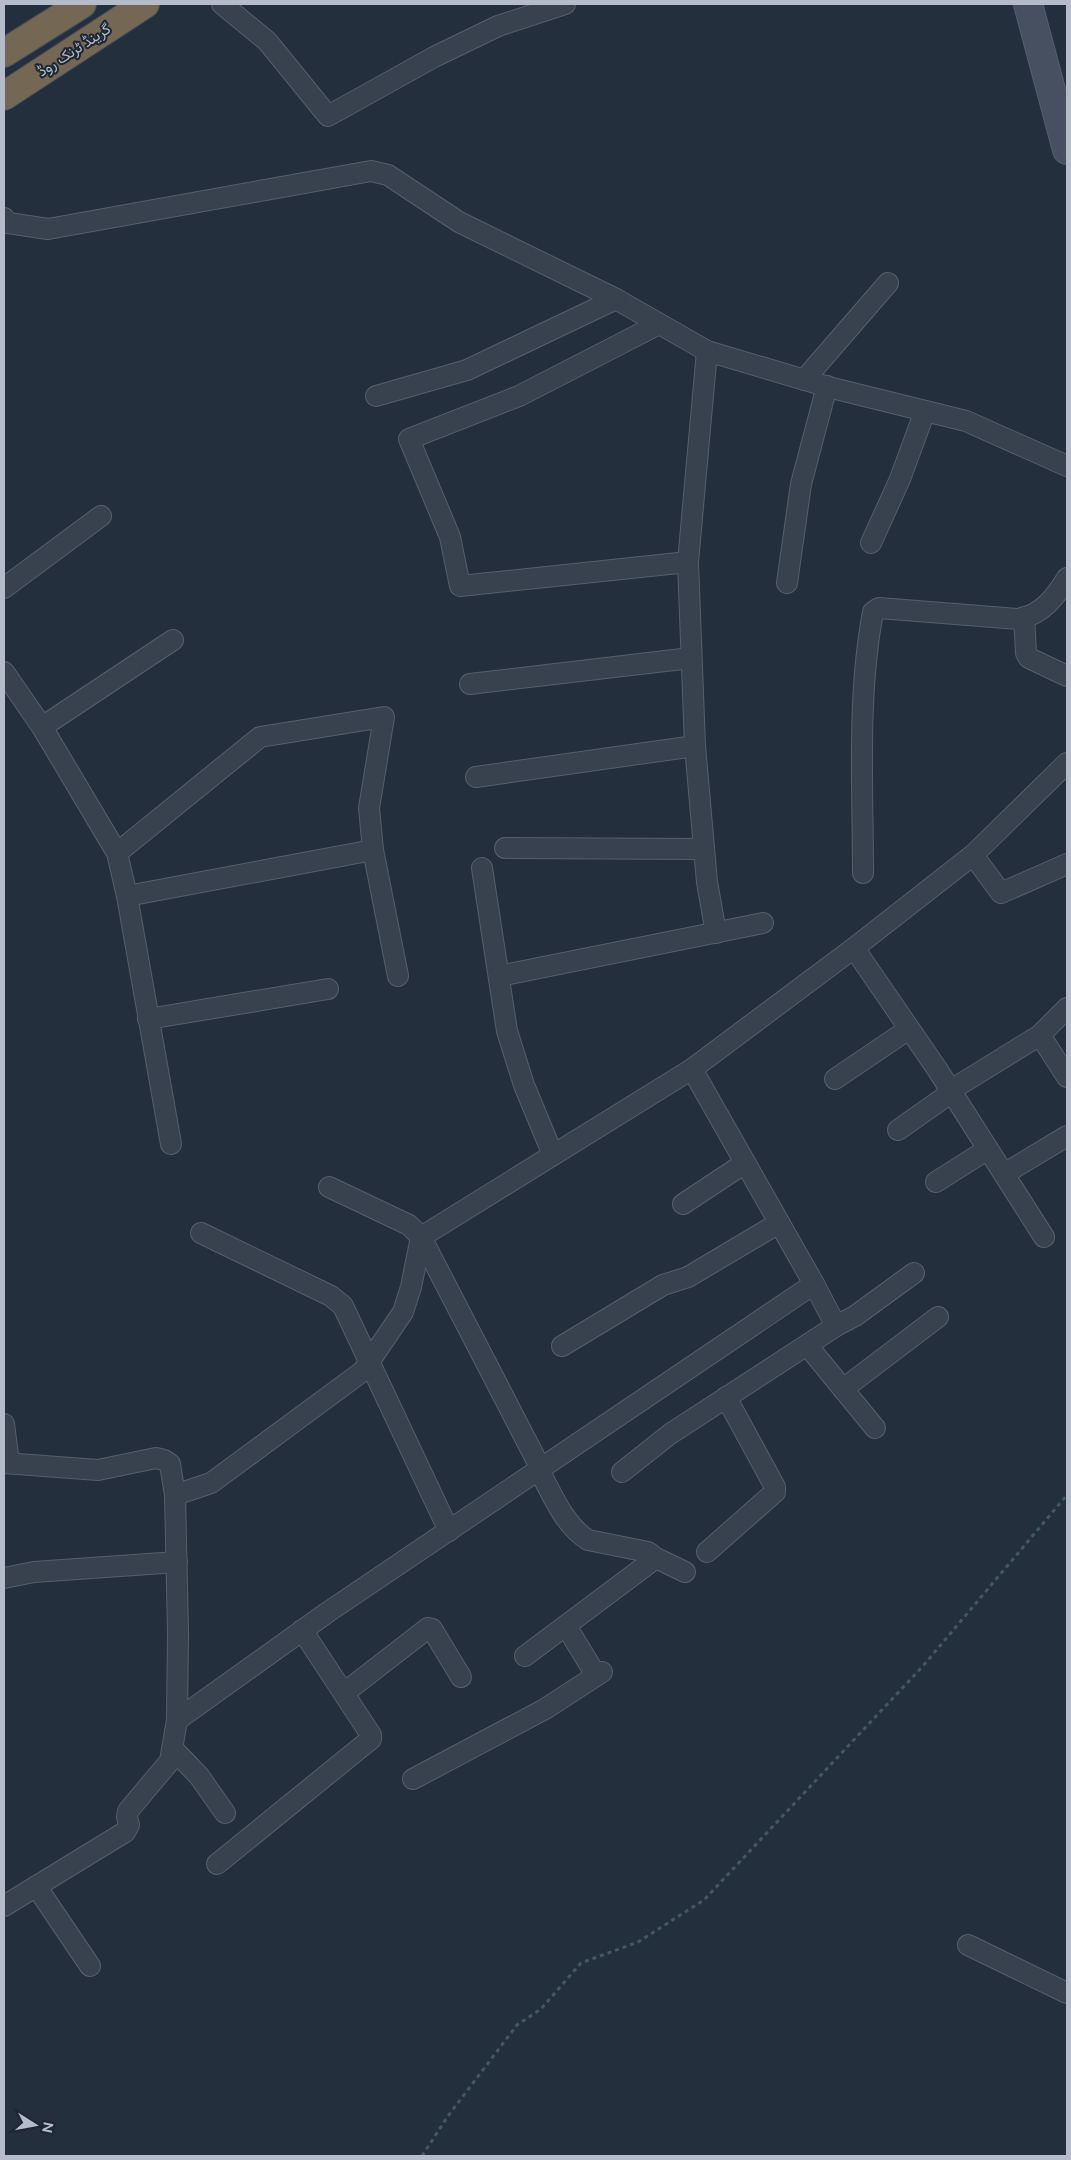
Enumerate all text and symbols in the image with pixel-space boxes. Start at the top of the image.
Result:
street label: گرینڈ ٹرنک روڈ [34,19,114,80]
north arrow [10,2100,60,2150]
text: N [38,2120,57,2134]

